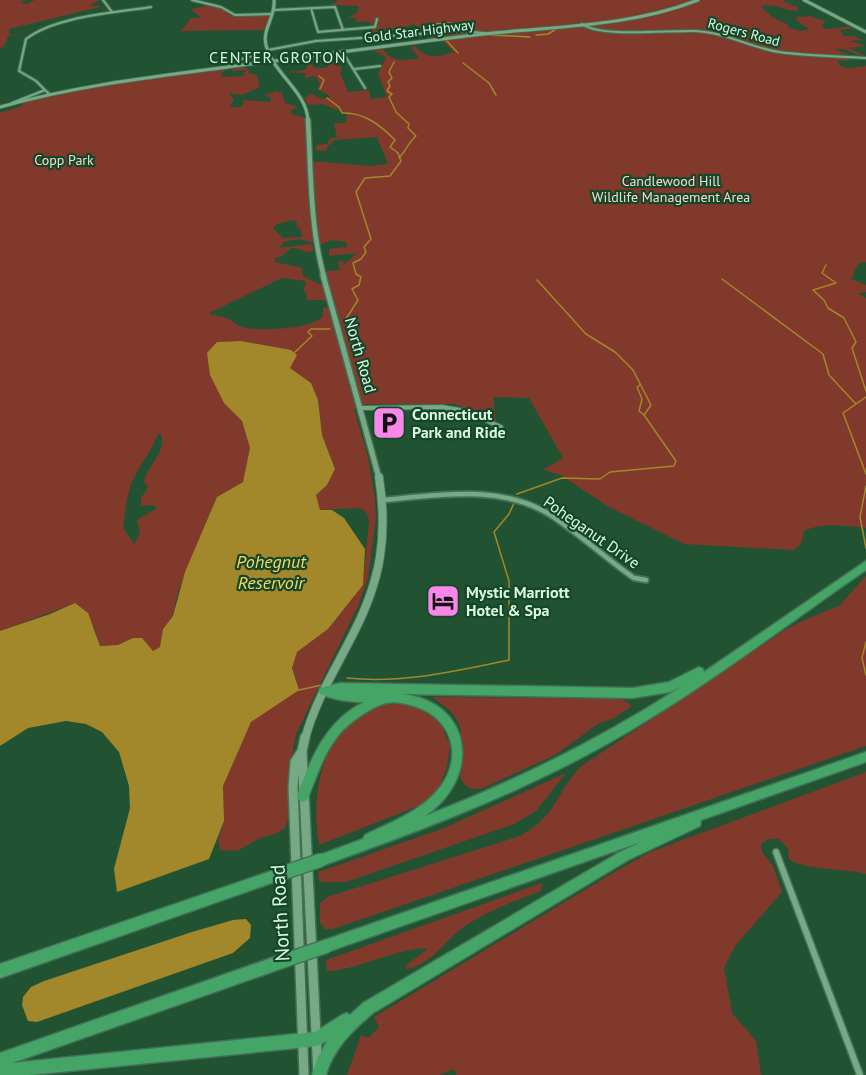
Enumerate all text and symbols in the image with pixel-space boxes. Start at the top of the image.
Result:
street label: Rogers Road [706,14,782,50]
street label: Gold Star Highway [363,15,476,47]
district label: CENTER GROTON [209,47,347,67]
park label: Copp Park [34,151,94,169]
park label: Candlewood Hill Wildlife Management Area [592,172,750,206]
street label: North Road [341,315,381,395]
place label: Connecticut Park and Ride [412,404,506,442]
parking icon: Connecticut Park and Ride [371,405,407,441]
street label: Poheganut Drive [540,491,644,573]
water label: Pohegnut Reservoir [236,550,307,594]
place label: Mystic Marriott Hotel & Spa [466,582,570,620]
hotel icon: Mystic Marriott Hotel & Spa [425,583,461,619]
street label: North Road [264,864,296,962]

